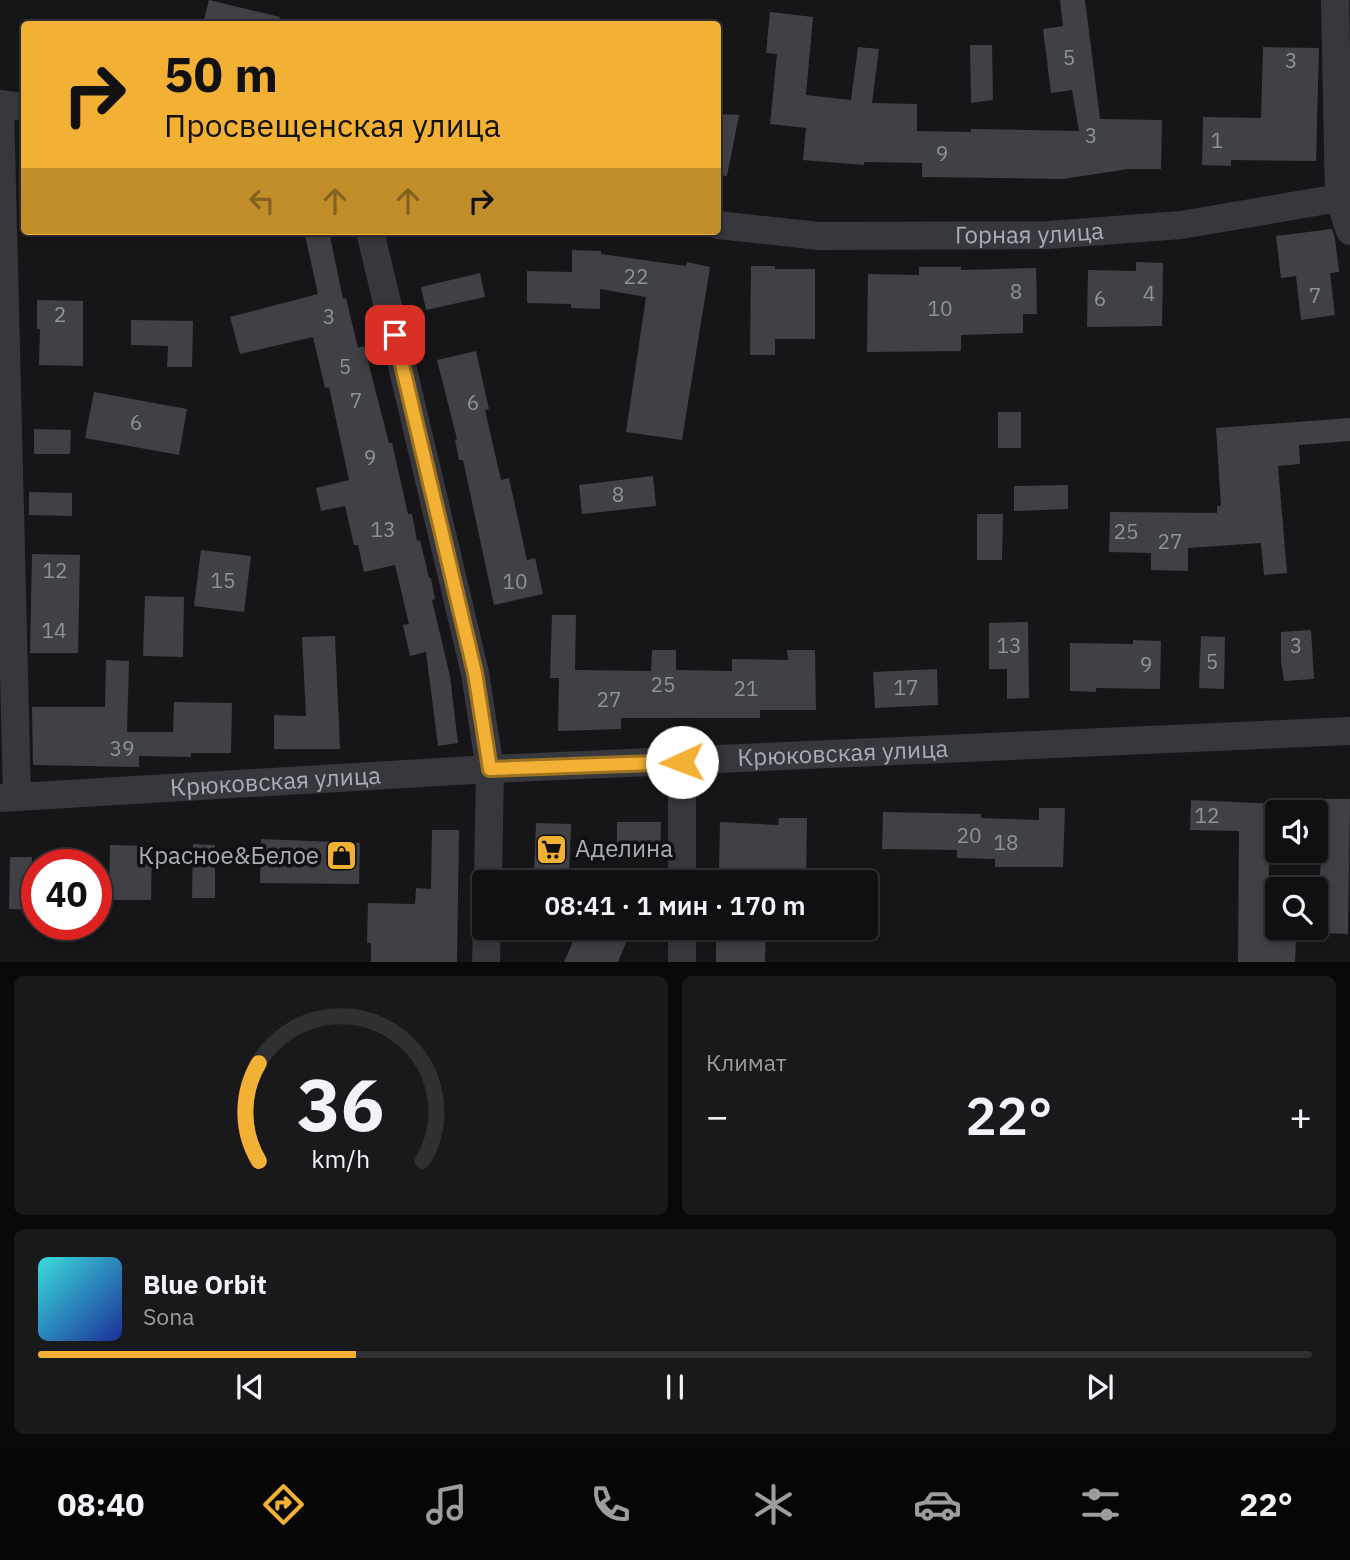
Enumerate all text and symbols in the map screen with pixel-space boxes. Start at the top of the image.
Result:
text: 50 m [164,42,278,105]
house number: 5 [1063,43,1075,71]
house number: 3 [1285,46,1297,74]
icon: right [49,49,140,140]
text: Просвещенская улица [164,104,501,146]
house number: 3 [1085,121,1097,149]
house number: 1 [1211,126,1223,154]
house number: 9 [936,139,948,167]
icon: left [243,182,281,220]
icon: ahead [316,182,354,220]
icon: ahead [389,182,427,220]
icon: right [462,182,500,220]
street label: Горная улица [955,214,1105,250]
house number: 22 [623,262,649,290]
house number: 8 [1010,277,1022,305]
house number: 4 [1143,279,1155,307]
house number: 7 [1309,281,1321,309]
house number: 6 [1094,284,1106,312]
house number: 10 [927,294,953,322]
house number: 2 [54,300,66,328]
house number: 3 [323,302,335,330]
pin [365,305,425,365]
icon: arrive [376,316,414,354]
house number: 5 [339,352,351,380]
house number: 7 [350,386,362,414]
house number: 6 [467,388,479,416]
house number: 6 [130,408,142,436]
house number: 9 [364,443,376,471]
house number: 8 [612,480,624,508]
house number: 13 [370,515,396,543]
house number: 25 [1113,517,1139,545]
house number: 27 [1157,527,1183,555]
house number: 12 [42,556,68,584]
house number: 15 [210,566,236,594]
house number: 10 [502,567,528,595]
house number: 14 [41,616,67,644]
house number: 13 [996,631,1022,659]
house number: 3 [1290,631,1302,659]
house number: 5 [1206,647,1218,675]
house number: 9 [1140,650,1152,678]
house number: 25 [650,670,676,698]
house number: 17 [893,673,919,701]
house number: 21 [733,674,759,702]
house number: 27 [596,685,622,713]
position arrow [645,725,719,799]
street label: Крюковская улица [737,732,949,773]
house number: 39 [109,734,135,762]
street label: Крюковская улица [169,758,382,803]
map controls [1265,800,1328,940]
button: sound [1265,800,1328,863]
house number: 12 [1194,801,1220,829]
house number: 20 [956,821,982,849]
house number: 18 [993,828,1019,856]
supermarket icon: Аделина [535,832,569,866]
place label: Аделина [575,832,673,864]
place label: Красное&Белое [138,839,319,871]
shop icon: Красное&Белое [325,839,359,873]
speed limit sign: 40 [21,849,112,940]
button: search [1265,877,1328,940]
text: 08:41 · 1 мин · 170 m [544,888,806,922]
text: Климат [706,1047,787,1077]
text: 36 [297,1057,385,1152]
text: 22° [966,1082,1052,1149]
text: − [706,1091,729,1140]
text: + [1289,1091,1312,1140]
text: km/h [312,1142,370,1175]
text: Blue Orbit [143,1267,267,1301]
text: Sona [143,1301,195,1331]
icon: previous [231,1368,269,1406]
icon: pause [656,1368,694,1406]
icon: next [1081,1368,1119,1406]
icon: directions [259,1480,308,1529]
icon: music [422,1480,471,1529]
icon: phone [586,1480,635,1529]
icon: climate [749,1480,798,1529]
icon: car [913,1480,962,1529]
icon: filters [1076,1480,1125,1529]
text: 08:40 [57,1483,145,1525]
text: 22° [1239,1483,1293,1525]

